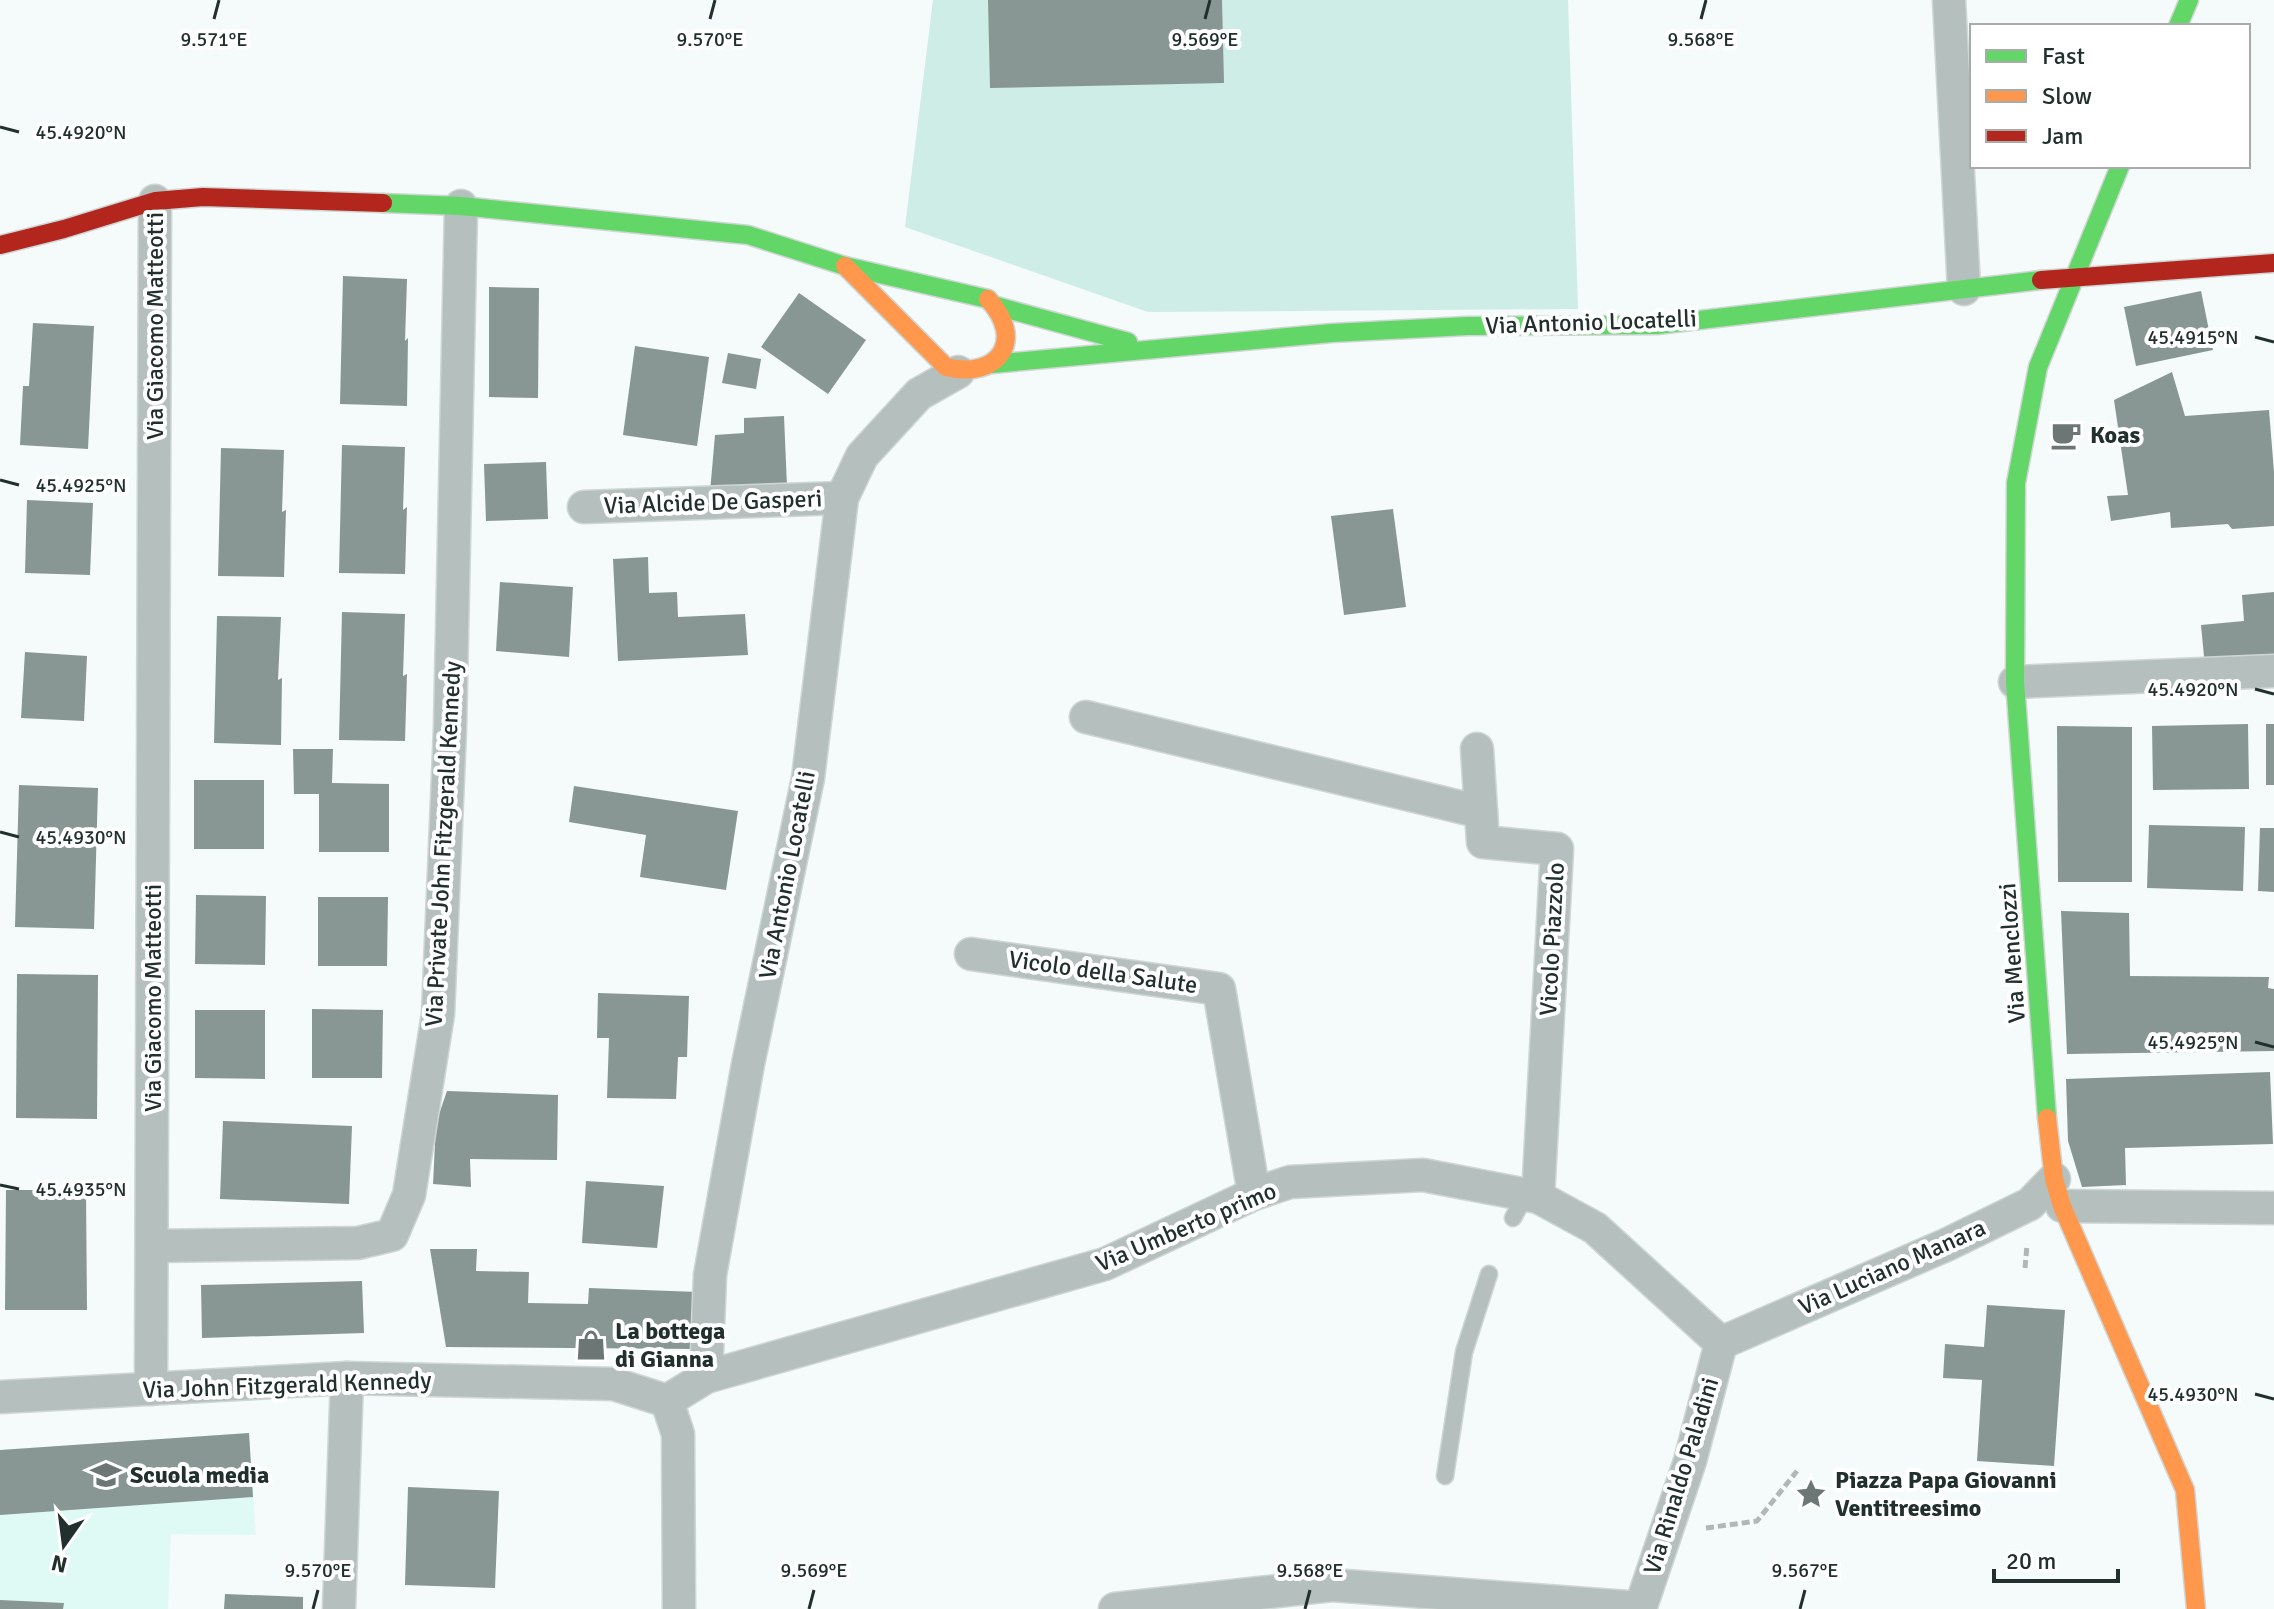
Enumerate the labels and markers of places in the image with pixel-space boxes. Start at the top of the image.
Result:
cafe icon: Koas [2049,418,2083,452]
place label: Koas [2090,420,2140,450]
place label: La bottega di Gianna [615,1316,725,1374]
shop icon: La bottega di Gianna [574,1328,608,1362]
school or university icon: Scuola media [89,1458,123,1492]
place label: Scuola media [130,1460,269,1490]
place label: Piazza Papa Giovanni Ventitreesimo [1835,1465,2057,1523]
place icon: Piazza Papa Giovanni Ventitreesimo [1794,1477,1828,1511]

